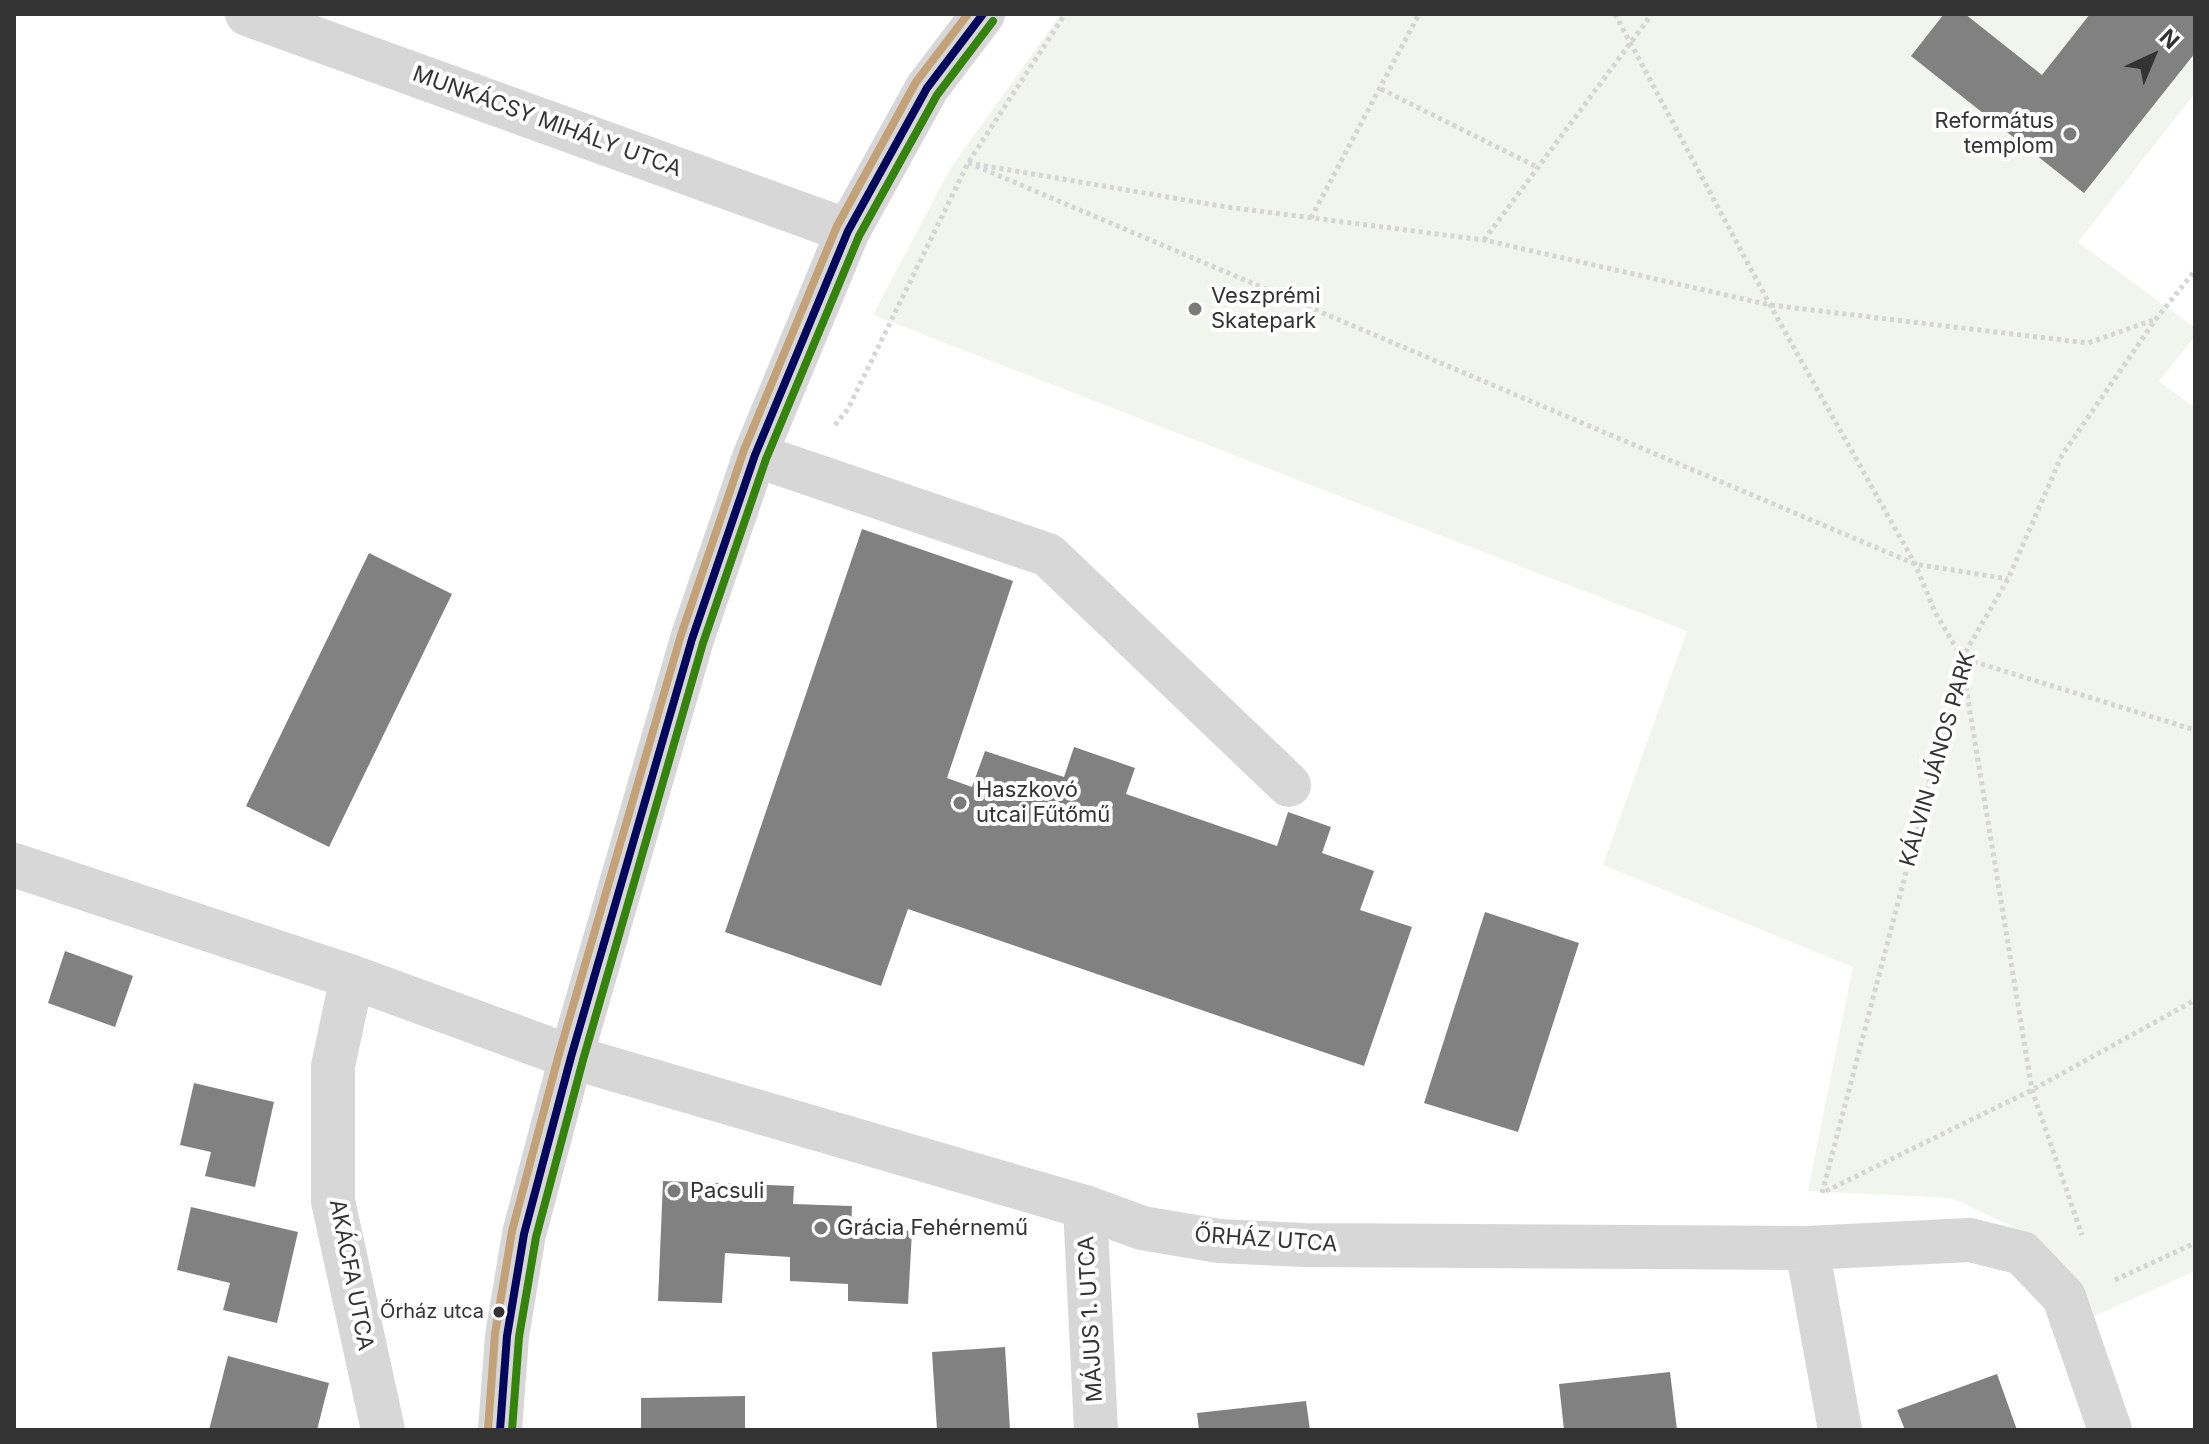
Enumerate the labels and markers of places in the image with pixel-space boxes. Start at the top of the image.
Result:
place label: Református templom [1935,108,2054,160]
marker: Református templom [2061,125,2079,143]
place label: Veszprémi Skatepark [1211,283,1320,334]
marker: Veszprémi Skatepark [1186,300,1204,318]
place label: Haszkovó utcai Fűtőmű [976,777,1110,828]
marker: Haszkovó utcai Fűtőmű [951,794,969,812]
place label: Pacsuli [690,1178,764,1204]
marker: Pacsuli [665,1182,683,1200]
place label: Grácia Fehérnemű [837,1215,1028,1241]
marker: Grácia Fehérnemű [812,1219,830,1237]
place label: Őrház utca [380,1300,484,1324]
marker: Őrház utca [491,1304,507,1320]

